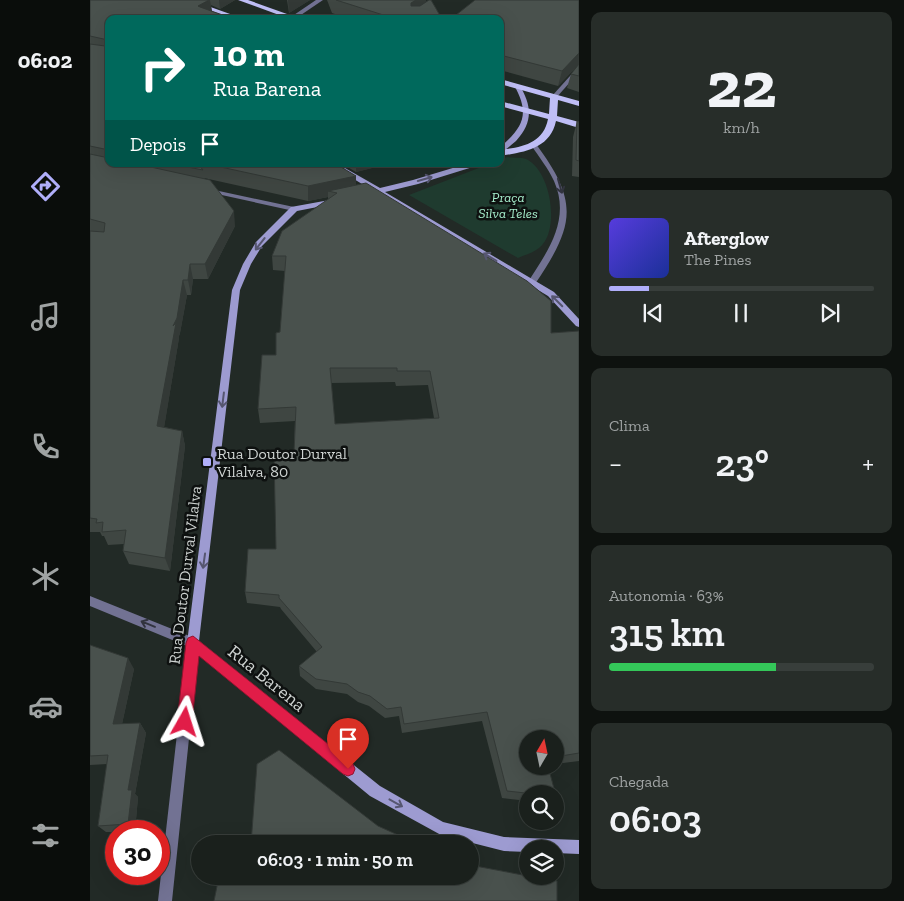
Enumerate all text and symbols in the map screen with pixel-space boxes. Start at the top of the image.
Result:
text: 10 m [213,33,285,75]
icon: right [130,35,195,100]
text: 22 [707,46,776,124]
text: 06:02 [18,47,72,74]
text: Rua Barena [213,75,321,102]
text: km/h [723,118,760,137]
icon: arrive [196,130,224,158]
text: Depois [130,133,186,156]
icon: directions [28,169,63,204]
one-way arrow [417,174,433,184]
one-way arrow [556,177,566,193]
park label: Praça Silva Teles [478,189,538,222]
text: Afterglow [684,227,769,250]
one-way arrow [255,237,265,251]
text: The Pines [684,250,751,269]
one-way arrow [483,251,497,261]
one-way arrow [552,295,564,307]
icon: music [28,299,63,334]
icon: previous [639,299,667,327]
icon: pause [727,299,755,327]
icon: next [816,299,844,327]
one-way arrow [218,391,228,407]
text: Clima [609,416,650,435]
icon: phone [28,429,63,464]
text: 23° [715,440,769,486]
place label: Rua Doutor Durval Vilalva, 80 [216,444,347,481]
text: − [609,447,622,480]
text: + [862,447,874,480]
marker: Rua Doutor Durval Vilalva, 80 [201,456,213,468]
street label: Rua Doutor Durval Vilalva [165,484,205,665]
one-way arrow [199,553,209,569]
icon: climate [28,559,63,594]
text: Autonomia · 63% [609,586,724,605]
text: 315 km [609,610,725,656]
one-way arrow [141,619,156,629]
street label: Rua Barena [223,640,311,716]
icon: car [28,689,63,724]
position arrow [158,695,210,747]
pin [327,718,369,769]
icon: arrive [334,725,362,753]
north arrow [519,730,564,775]
map controls [519,730,564,885]
text: Chegada [609,772,669,791]
button: search [519,785,564,830]
text: 06:03 [609,796,702,842]
one-way arrow [388,799,403,808]
icon: filters [28,818,63,853]
speed limit sign: 30 [105,820,170,885]
button: layers [519,840,564,885]
text: 06:03 · 1 min · 50 m [257,848,413,871]

